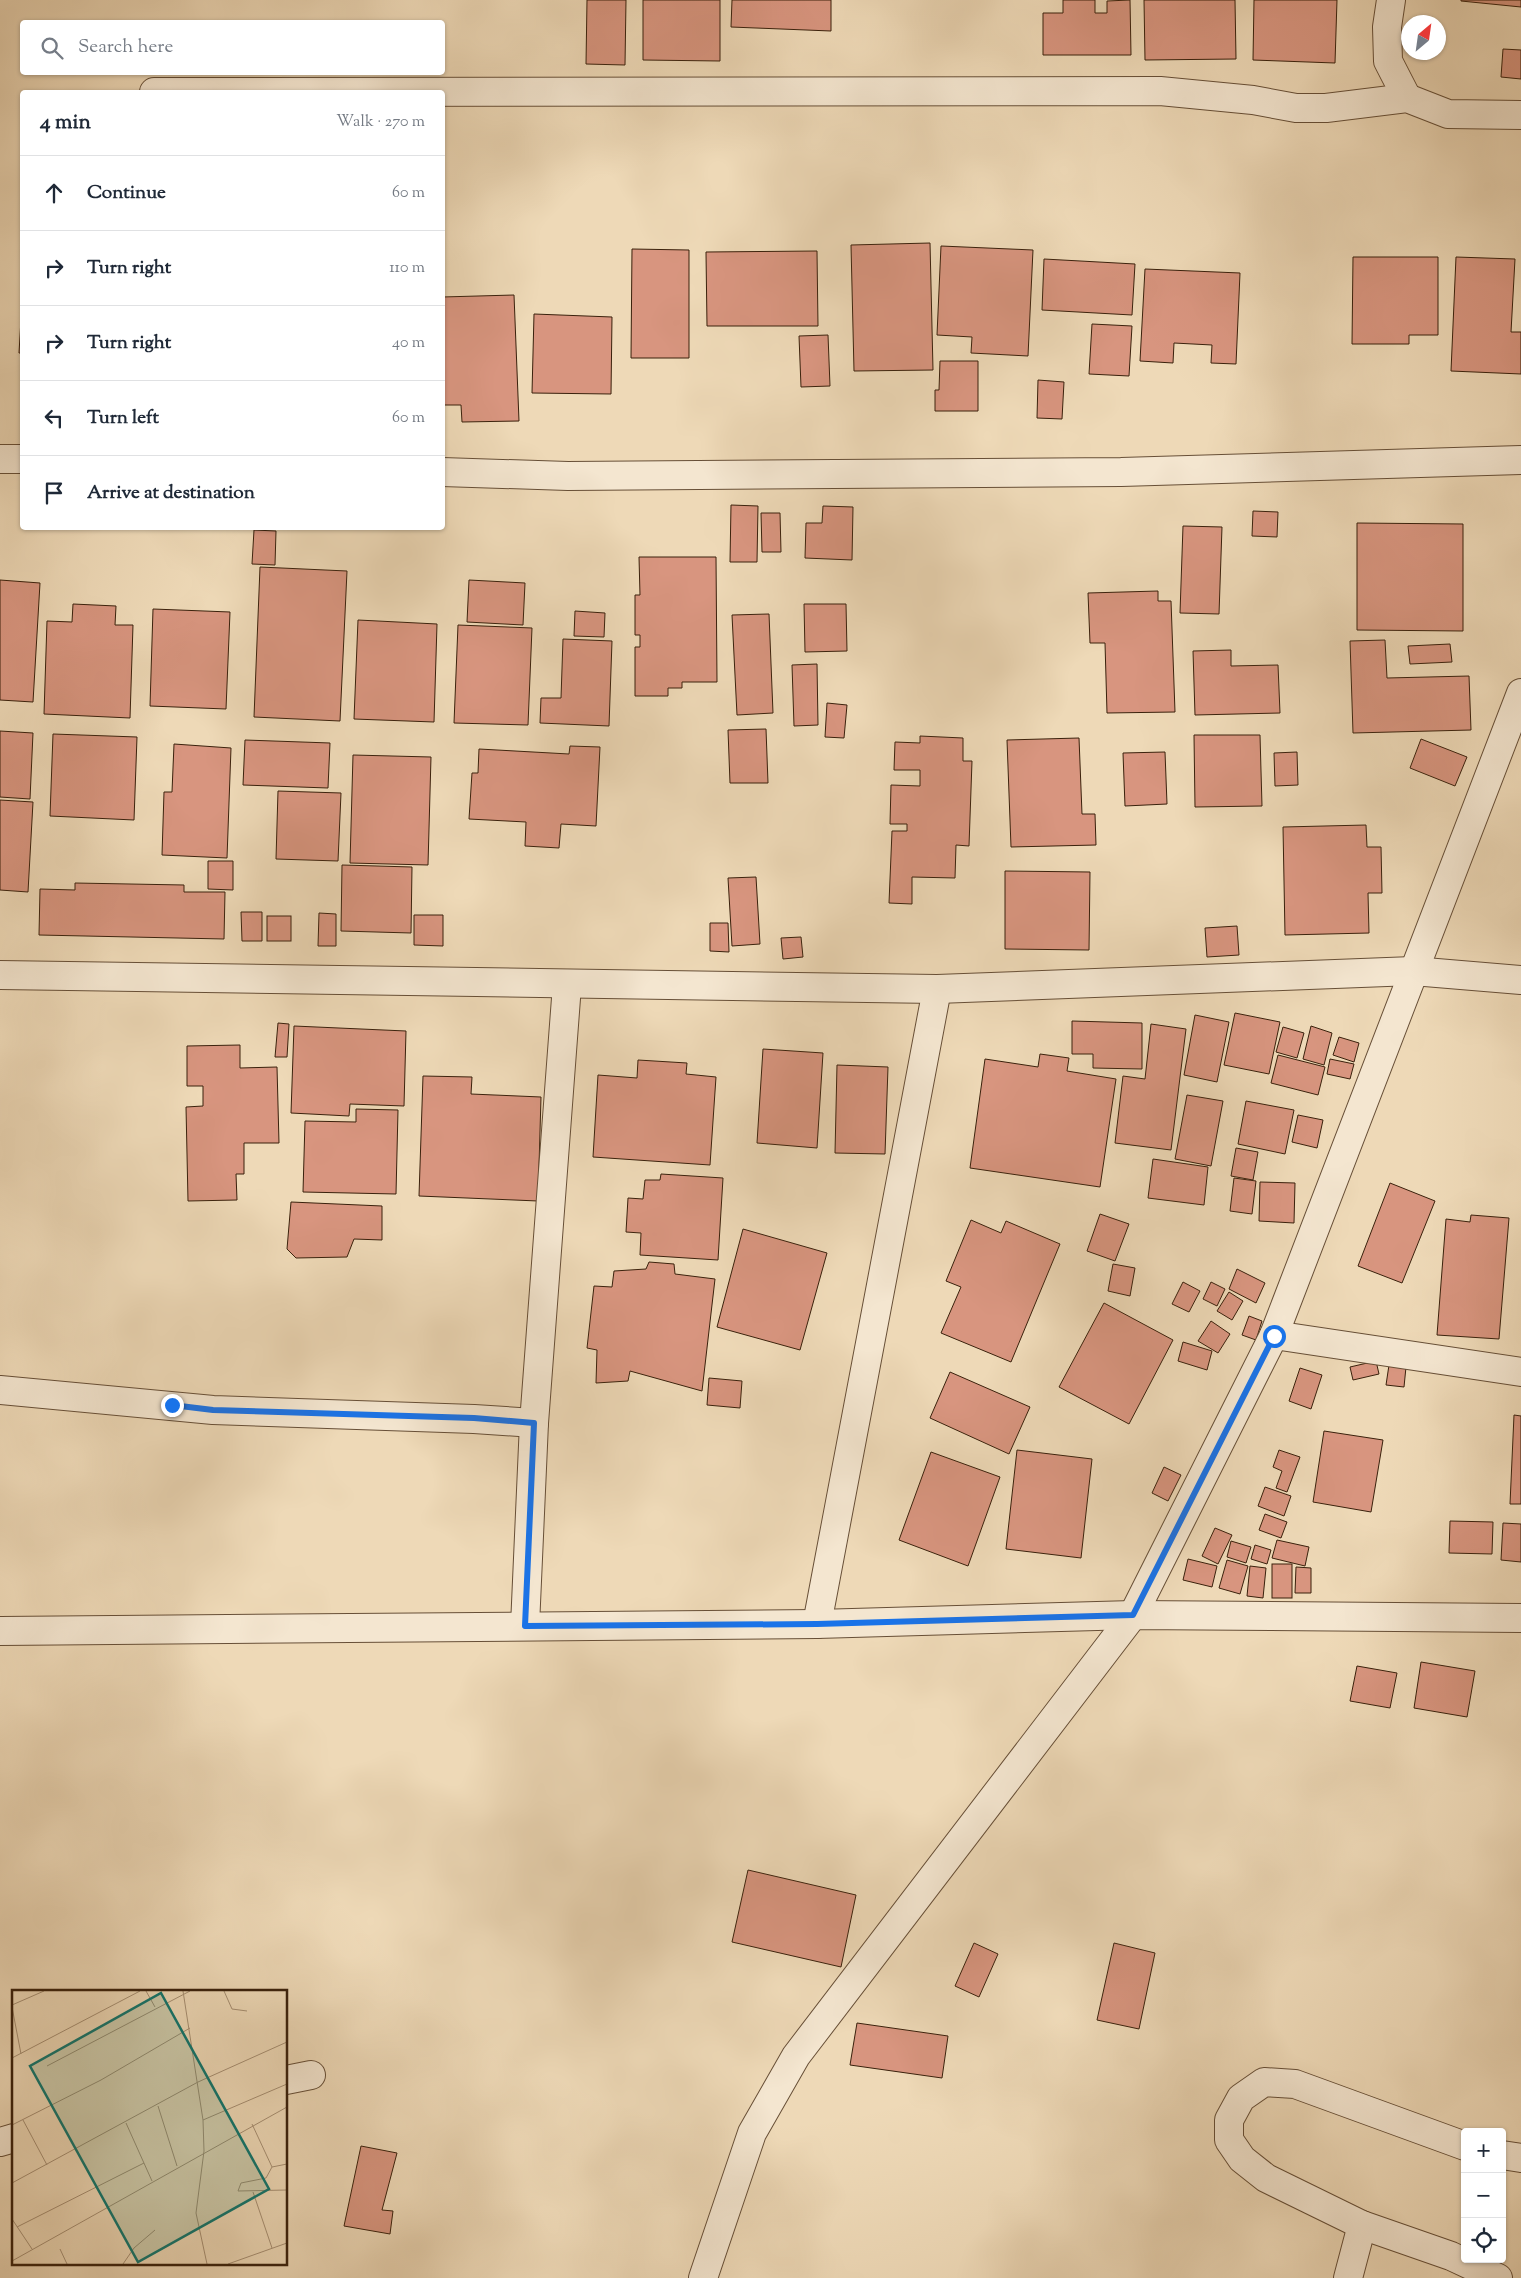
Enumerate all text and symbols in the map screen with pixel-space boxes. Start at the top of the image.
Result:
north arrow [1401,15,1446,60]
search box [20,20,445,75]
icon: search [38,34,66,62]
text: Search here [78,34,173,61]
text: 4 min [40,108,91,138]
text: Walk · 270 m [336,111,425,134]
icon: ahead [40,179,68,207]
text: Continue [87,180,166,207]
text: 60 m [392,182,425,205]
icon: right [40,254,68,282]
text: Turn right [87,255,171,282]
text: 110 m [389,257,425,280]
icon: right [40,329,68,357]
text: Turn right [87,330,171,357]
text: 40 m [392,332,425,355]
icon: left [40,404,68,432]
text: Turn left [87,405,159,432]
text: 60 m [392,407,425,430]
icon: arrive [40,479,68,507]
text: Arrive at destination [87,480,255,507]
route start [1263,1325,1286,1348]
route end [161,1394,184,1417]
inset map [12,1990,288,2266]
map controls [1461,2128,1506,2263]
button: + [1461,2128,1506,2173]
button: − [1461,2173,1506,2218]
button: locate [1461,2218,1506,2263]

